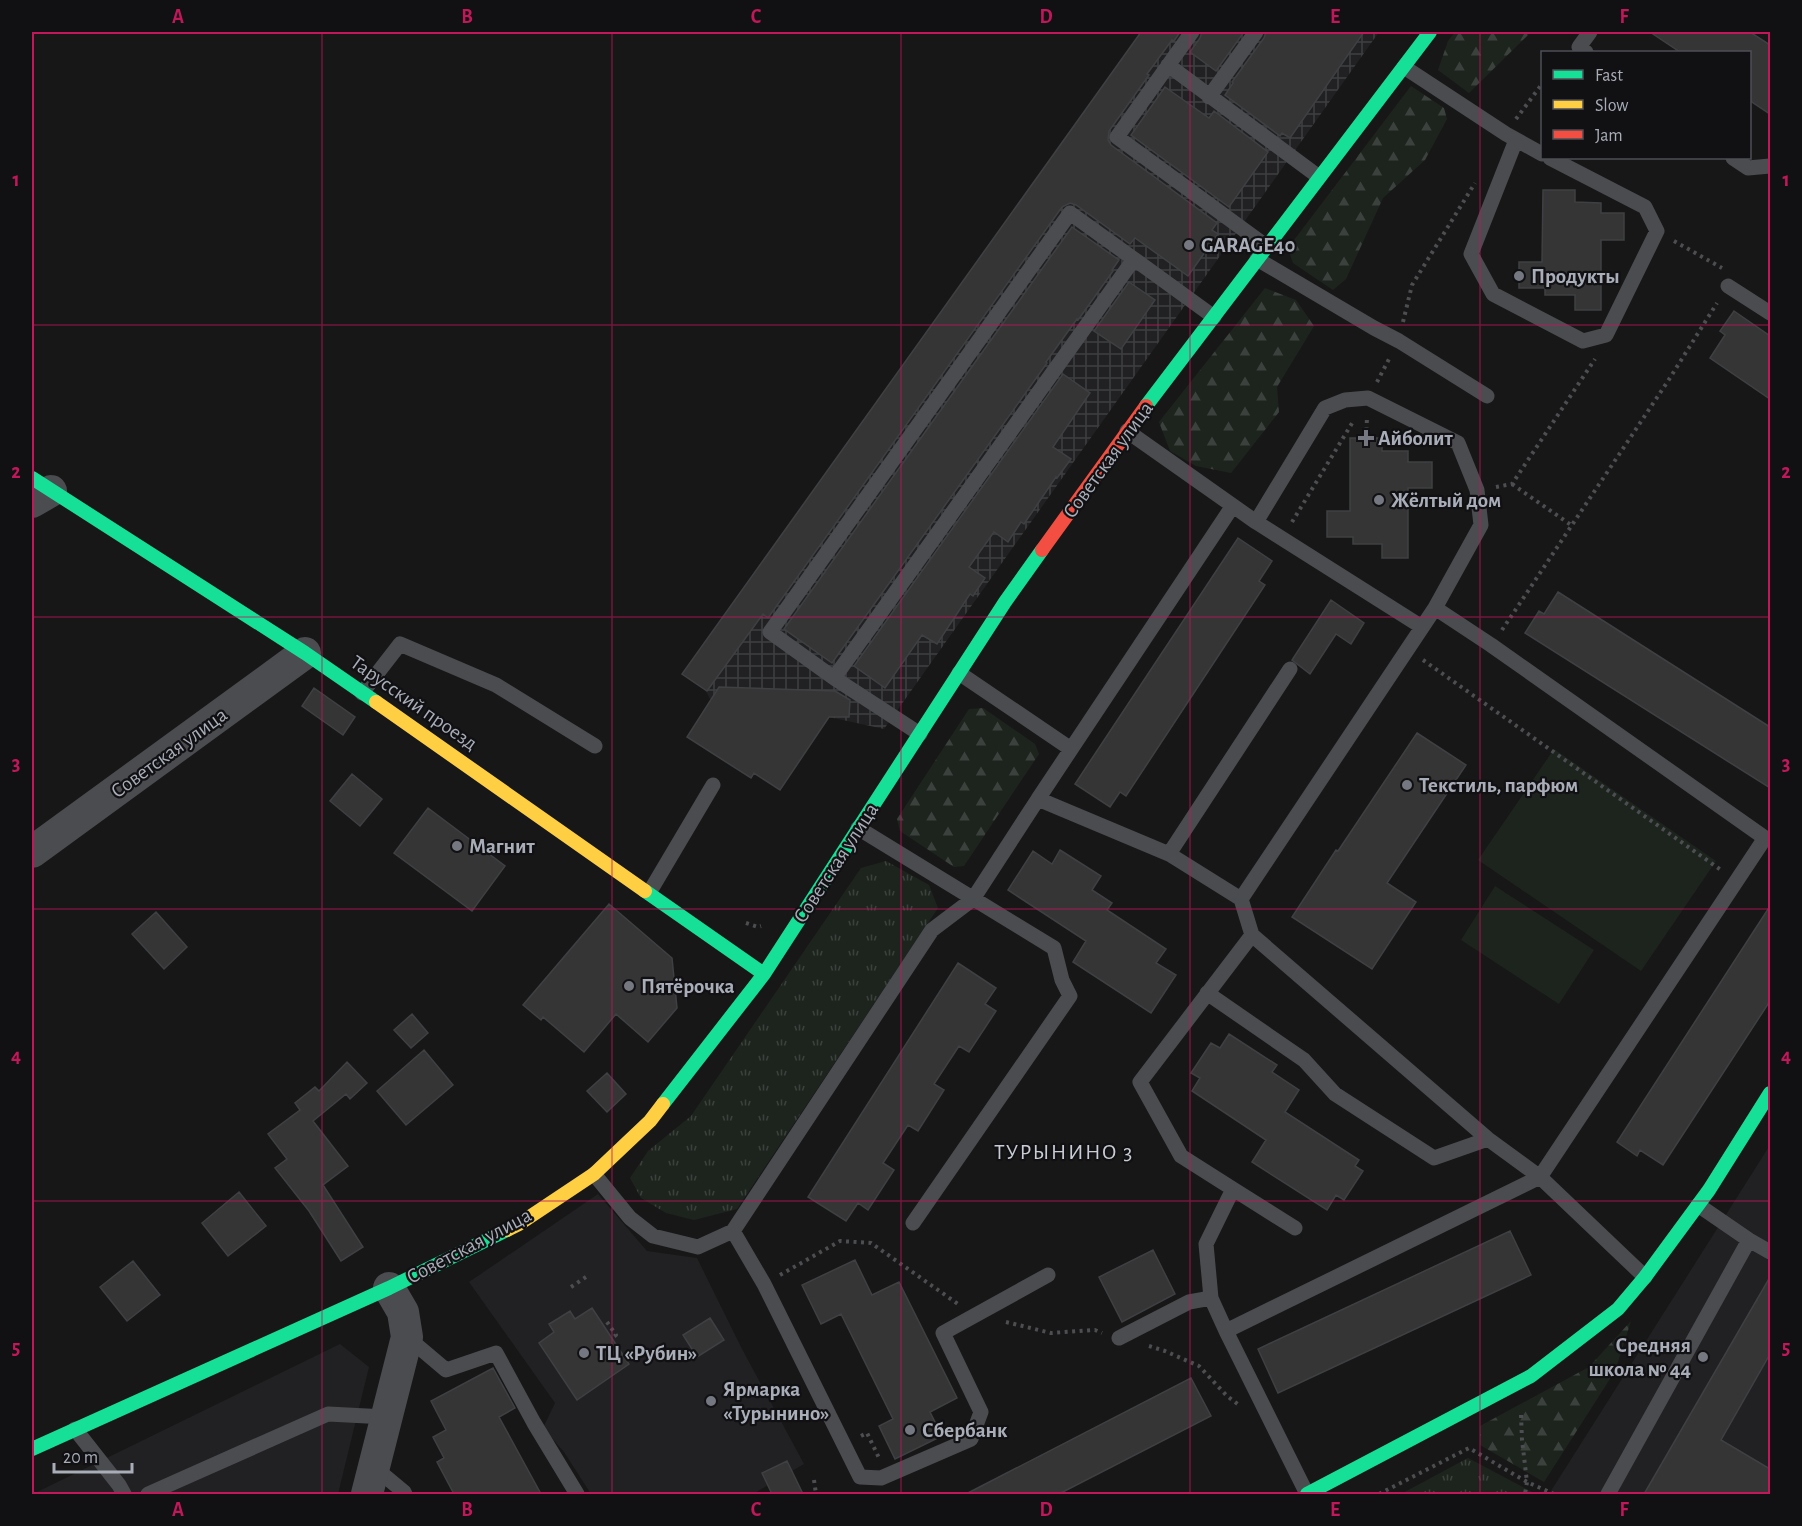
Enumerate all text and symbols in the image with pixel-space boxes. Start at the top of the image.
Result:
text: A [172,7,184,27]
text: B [461,7,473,27]
text: C [751,7,762,27]
text: D [1039,7,1053,27]
text: E [1330,7,1340,27]
text: F [1619,7,1629,27]
legend [1541,51,1751,159]
text: Fast [1595,67,1623,85]
text: Slow [1595,97,1628,115]
text: Jam [1595,127,1623,145]
text: 1 [12,170,20,190]
text: 1 [1782,170,1790,190]
place label: GARAGE40 [1201,235,1295,256]
marker: GARAGE40 [1182,238,1196,252]
place label: Продукты [1531,266,1620,287]
marker: Продукты [1512,269,1526,283]
street label: Советская улица [1059,398,1157,522]
place label: Айболит [1378,428,1453,449]
marker: Айболит [1359,431,1373,445]
text: 2 [11,462,21,482]
text: 2 [1781,462,1791,482]
place label: Жёлтый дом [1391,490,1501,511]
marker: Жёлтый дом [1372,493,1386,507]
street label: Тарусский проезд [347,652,481,754]
street label: Советская улица [107,704,231,802]
text: 3 [12,754,20,774]
text: 3 [1782,754,1790,774]
place label: Текстиль, парфюм [1419,775,1578,796]
marker: Текстиль, парфюм [1400,778,1414,792]
street label: Советская улица [790,799,883,927]
place label: Магнит [469,836,535,857]
marker: Магнит [450,839,464,853]
place label: Пятёрочка [641,976,735,997]
marker: Пятёрочка [622,979,636,993]
text: 4 [11,1046,21,1066]
text: 4 [1781,1046,1791,1066]
district label: ТУРЫНИНО 3 [994,1141,1134,1163]
street label: Советская улица [403,1204,535,1288]
place label: Средняя школа № 44 [1588,1335,1691,1380]
text: 5 [12,1338,20,1358]
text: 5 [1782,1338,1790,1358]
place label: ТЦ «Рубин» [596,1343,697,1364]
marker: ТЦ «Рубин» [577,1346,591,1360]
marker: Средняя школа № 44 [1696,1350,1710,1364]
place label: Ярмарка «Турынино» [723,1379,829,1424]
marker: Ярмарка «Турынино» [704,1394,718,1408]
place label: Сбербанк [922,1420,1008,1441]
marker: Сбербанк [903,1423,917,1437]
scale bar [54,1436,132,1474]
text: 20 m [63,1449,98,1467]
text: A [172,1500,184,1520]
text: B [461,1500,473,1520]
text: C [751,1500,762,1520]
text: D [1039,1500,1053,1520]
text: E [1330,1500,1340,1520]
text: F [1619,1500,1629,1520]

